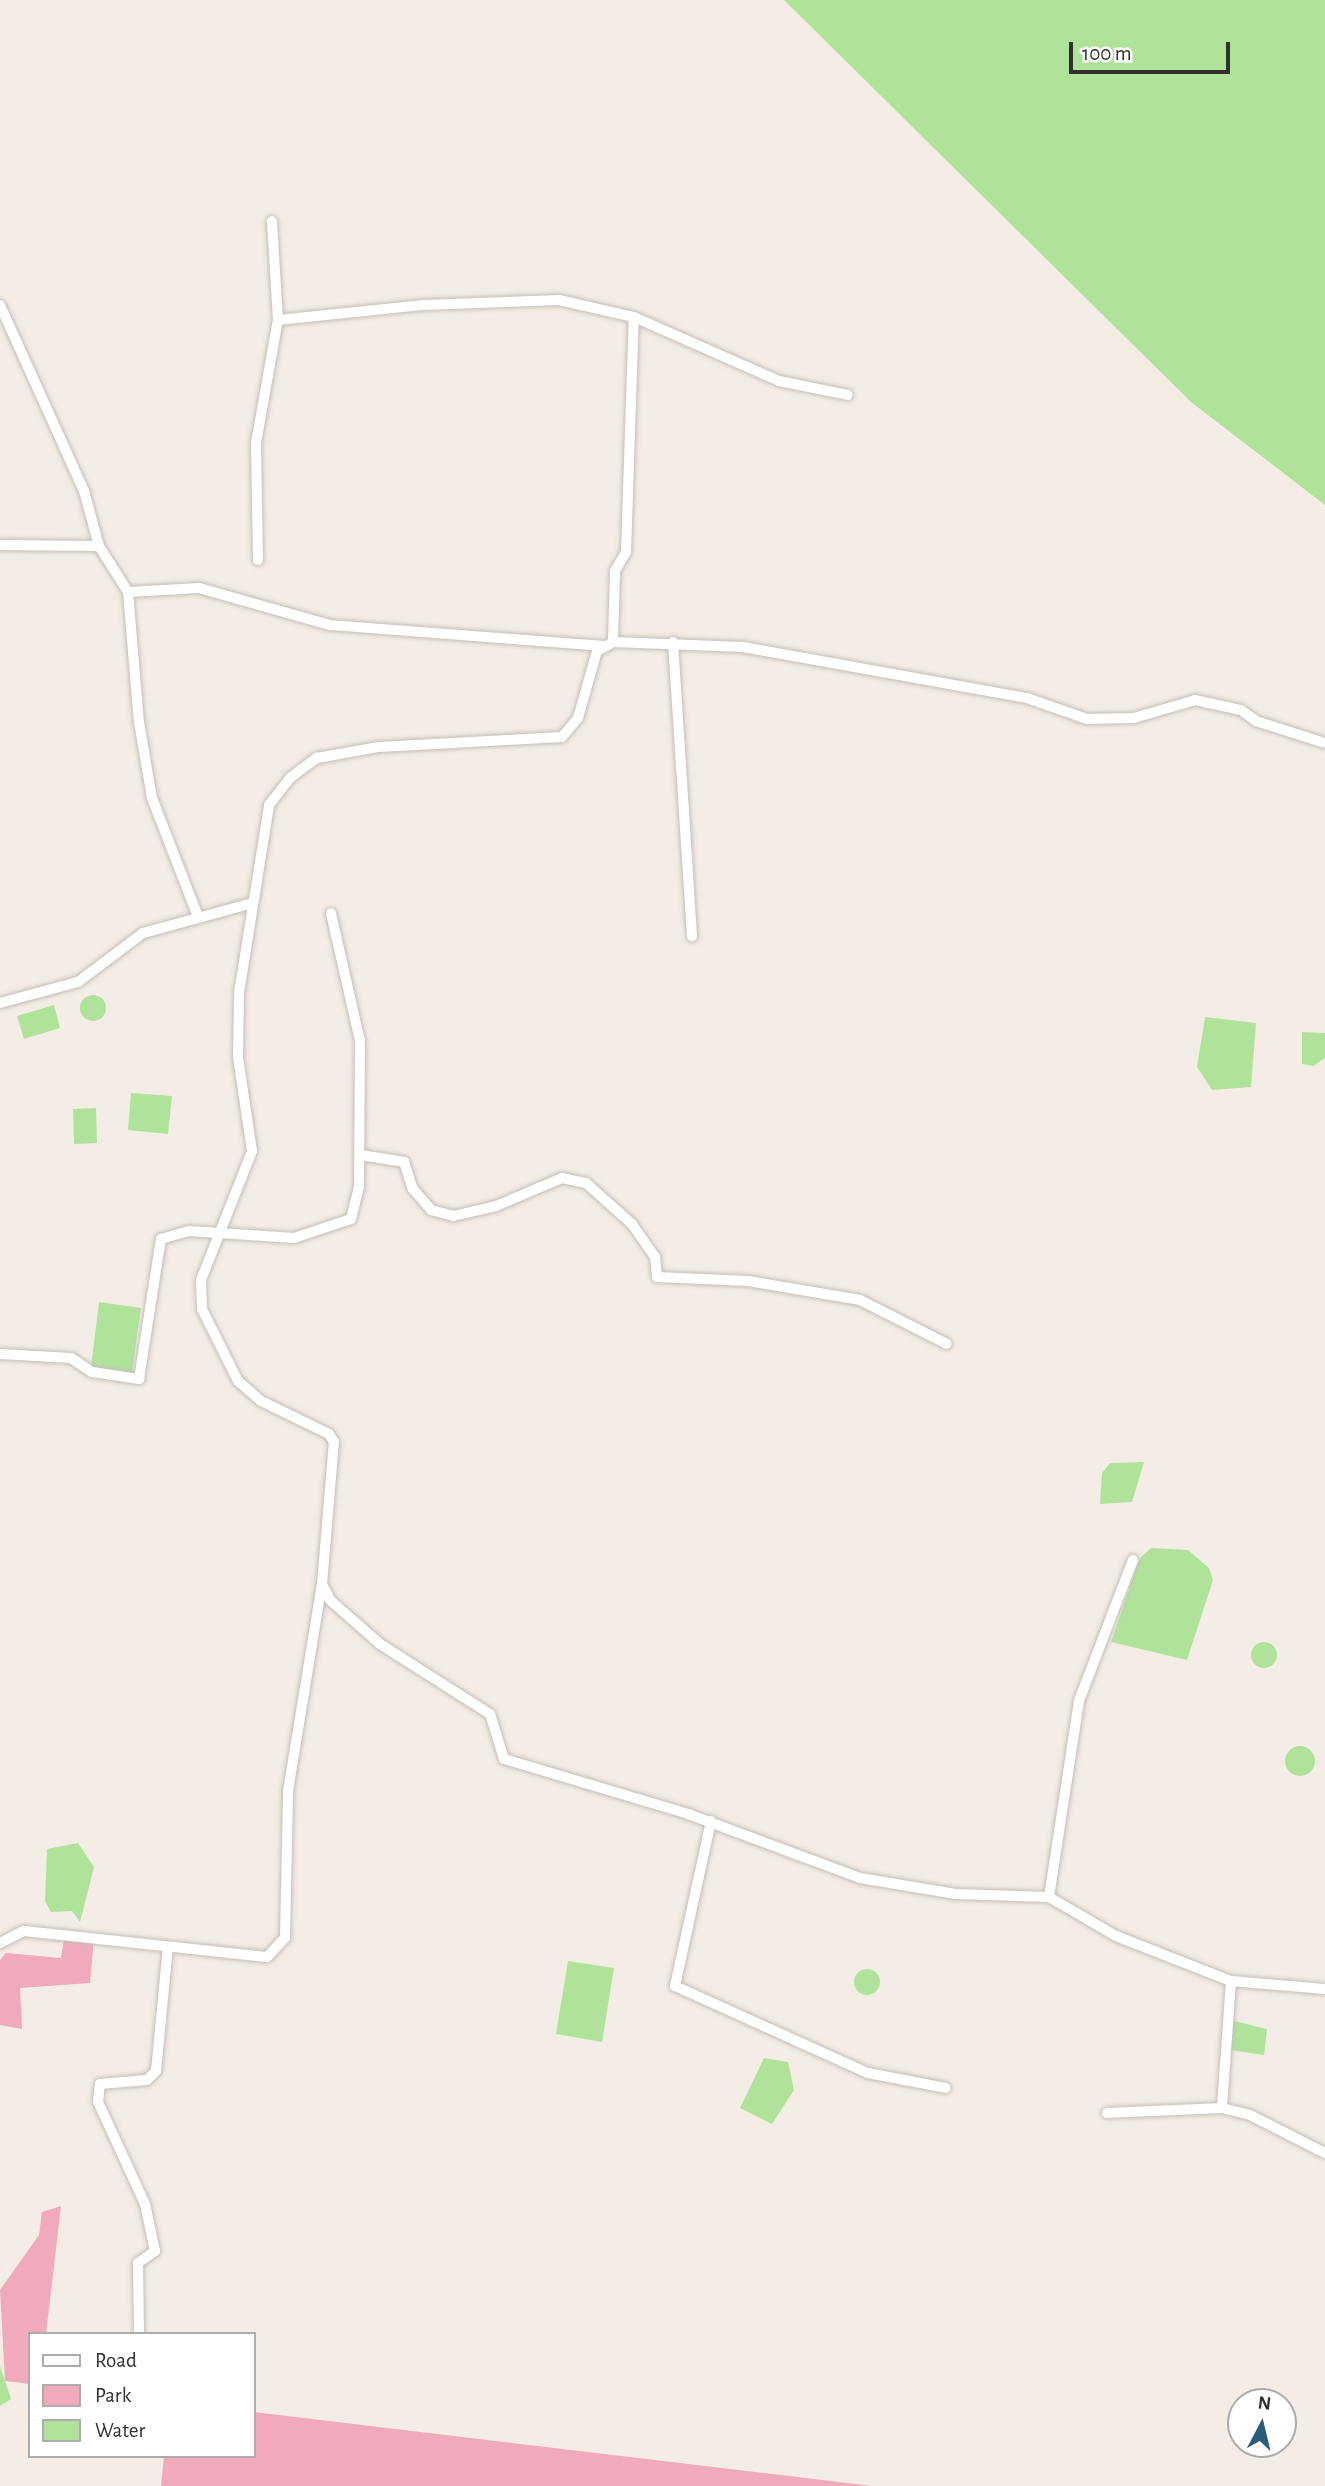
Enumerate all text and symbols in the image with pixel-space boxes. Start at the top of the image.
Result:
scale bar [1073,28,1234,72]
text: 100 m [1082,43,1132,64]
legend [28,2332,256,2458]
text: Road [95,2350,137,2371]
text: Park [95,2385,131,2406]
north arrow [1227,2388,1297,2458]
text: N [1257,2393,1272,2414]
text: Water [95,2420,145,2441]

